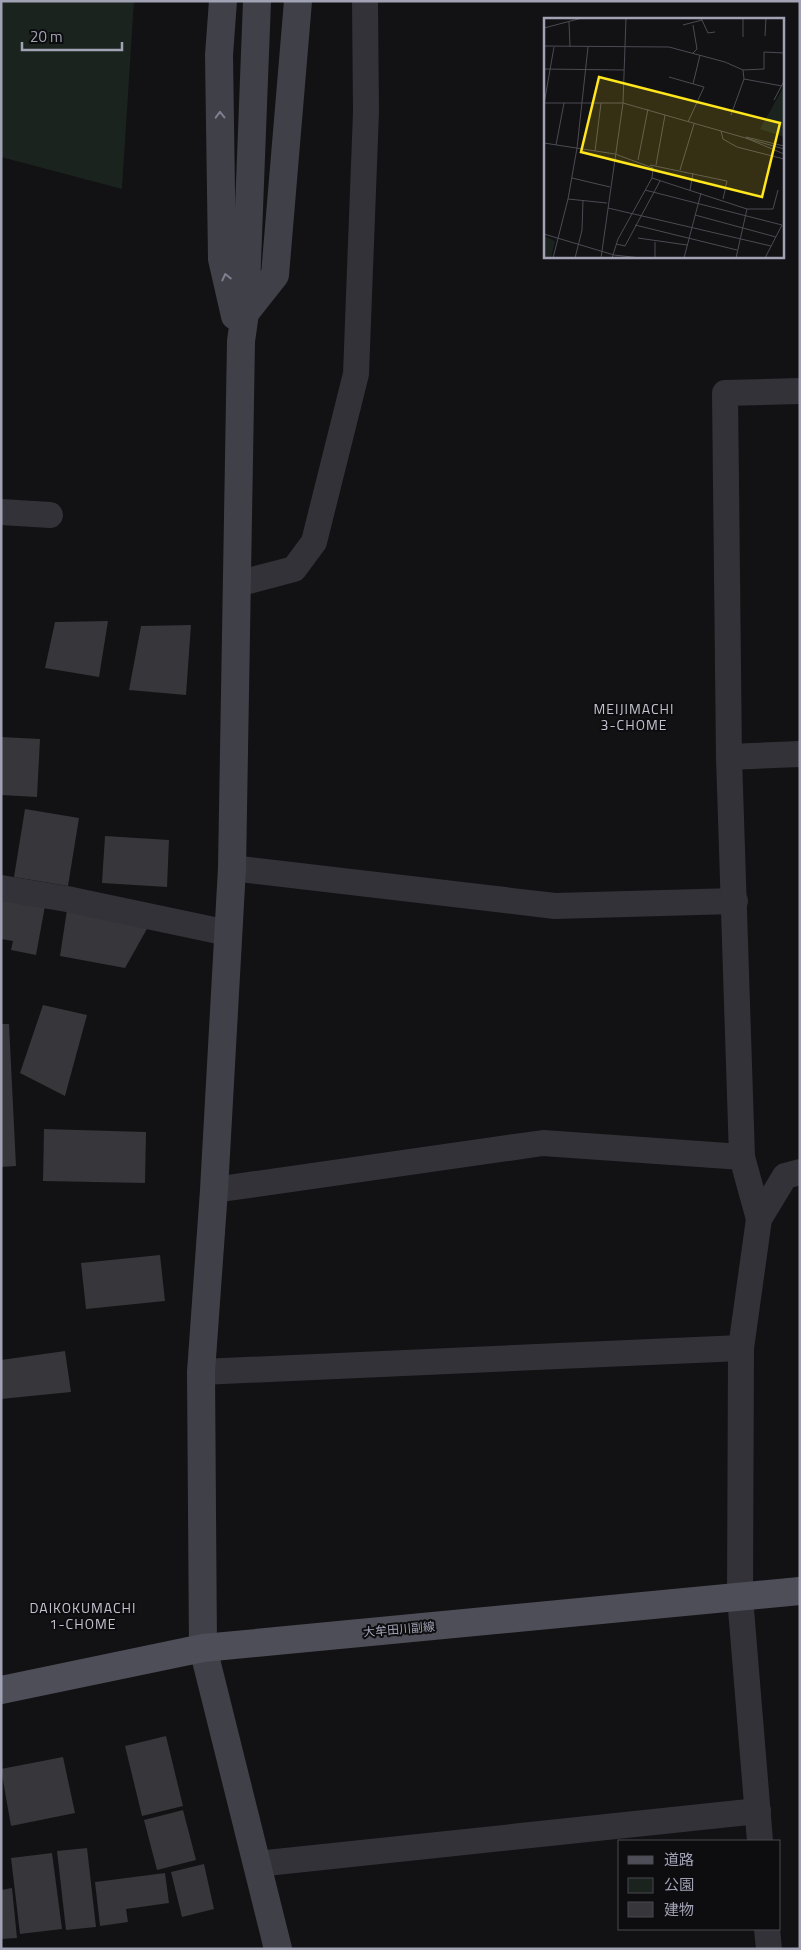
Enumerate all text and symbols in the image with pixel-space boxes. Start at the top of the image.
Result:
inset map [544,18,784,258]
scale bar [22,20,122,52]
text: 20 m [30,25,63,48]
one-way arrow [215,111,225,118]
one-way arrow [221,272,232,281]
district label: MEIJIMACHI 3-CHOME [594,698,674,735]
district label: DAIKOKUMACHI 1-CHOME [29,1597,137,1634]
street label: 大牟田川副線 [362,1616,436,1642]
legend [618,1840,781,1930]
text: 道路 [664,1848,694,1871]
text: 公園 [664,1873,694,1896]
text: 建物 [664,1898,694,1921]

